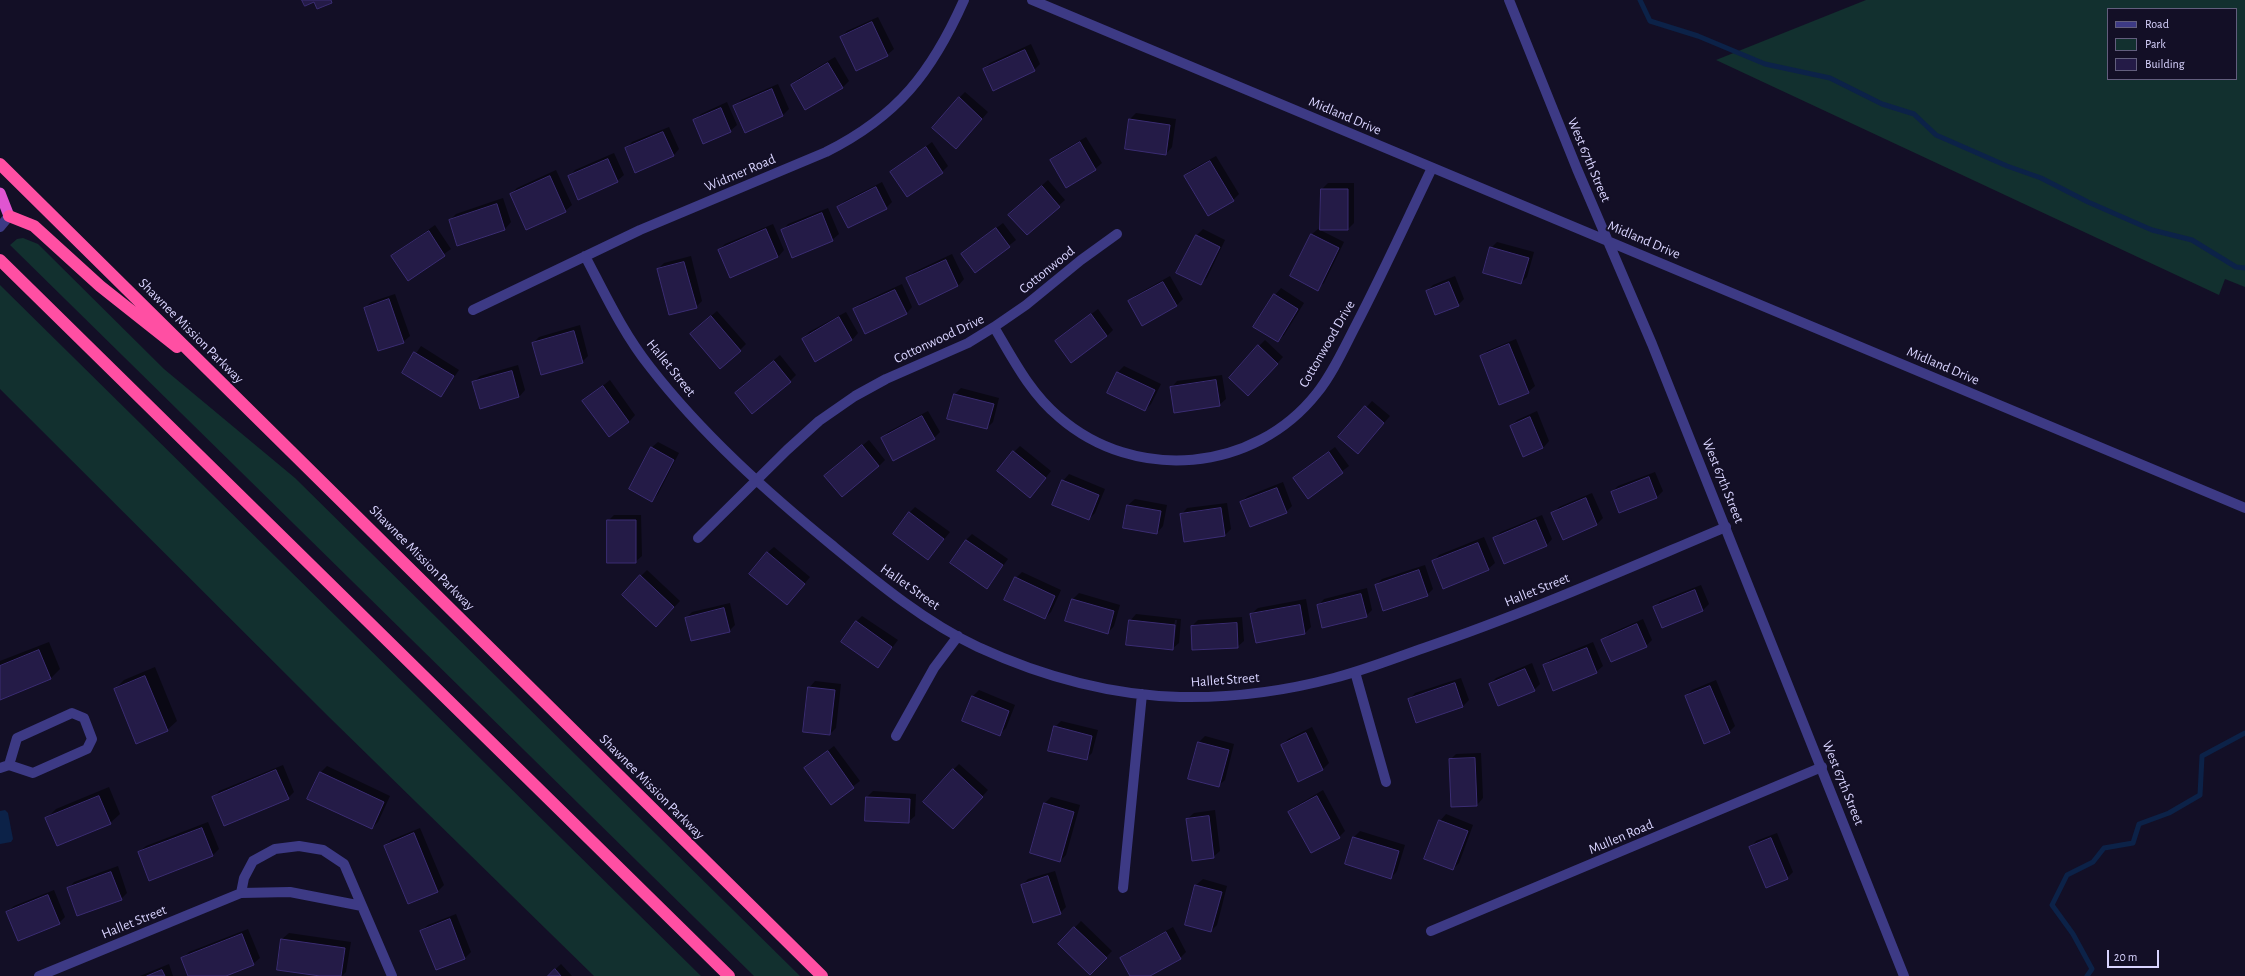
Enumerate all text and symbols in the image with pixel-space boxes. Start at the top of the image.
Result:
legend [2107,8,2237,80]
text: Road [2145,18,2169,30]
text: Park [2145,38,2166,50]
text: Building [2145,58,2185,70]
street label: Midland Drive [1306,93,1384,139]
street label: West 67th Street [1564,115,1614,205]
street label: Widmer Road [702,151,778,195]
street label: Midland Drive [1605,217,1683,263]
street label: Cottonwood [1016,243,1078,297]
street label: Shawnee Mission Parkway [135,275,247,387]
street label: Cottonwood Drive [1295,297,1359,391]
street label: Cottonwood Drive [891,311,987,367]
street label: Hallet Street [643,336,699,400]
street label: Midland Drive [1904,343,1982,389]
street label: West 67th Street [1698,436,1748,526]
street label: Shawnee Mission Parkway [366,502,478,614]
street label: Hallet Street [877,560,943,614]
street label: Hallet Street [1502,569,1572,611]
street label: Hallet Street [1190,669,1260,691]
street label: Shawnee Mission Parkway [596,731,708,843]
street label: West 67th Street [1818,738,1868,828]
street label: Mullen Road [1586,816,1656,858]
street label: Hallet Street [99,901,169,943]
scale bar [2109,942,2161,968]
text: 20 m [2114,951,2137,963]

